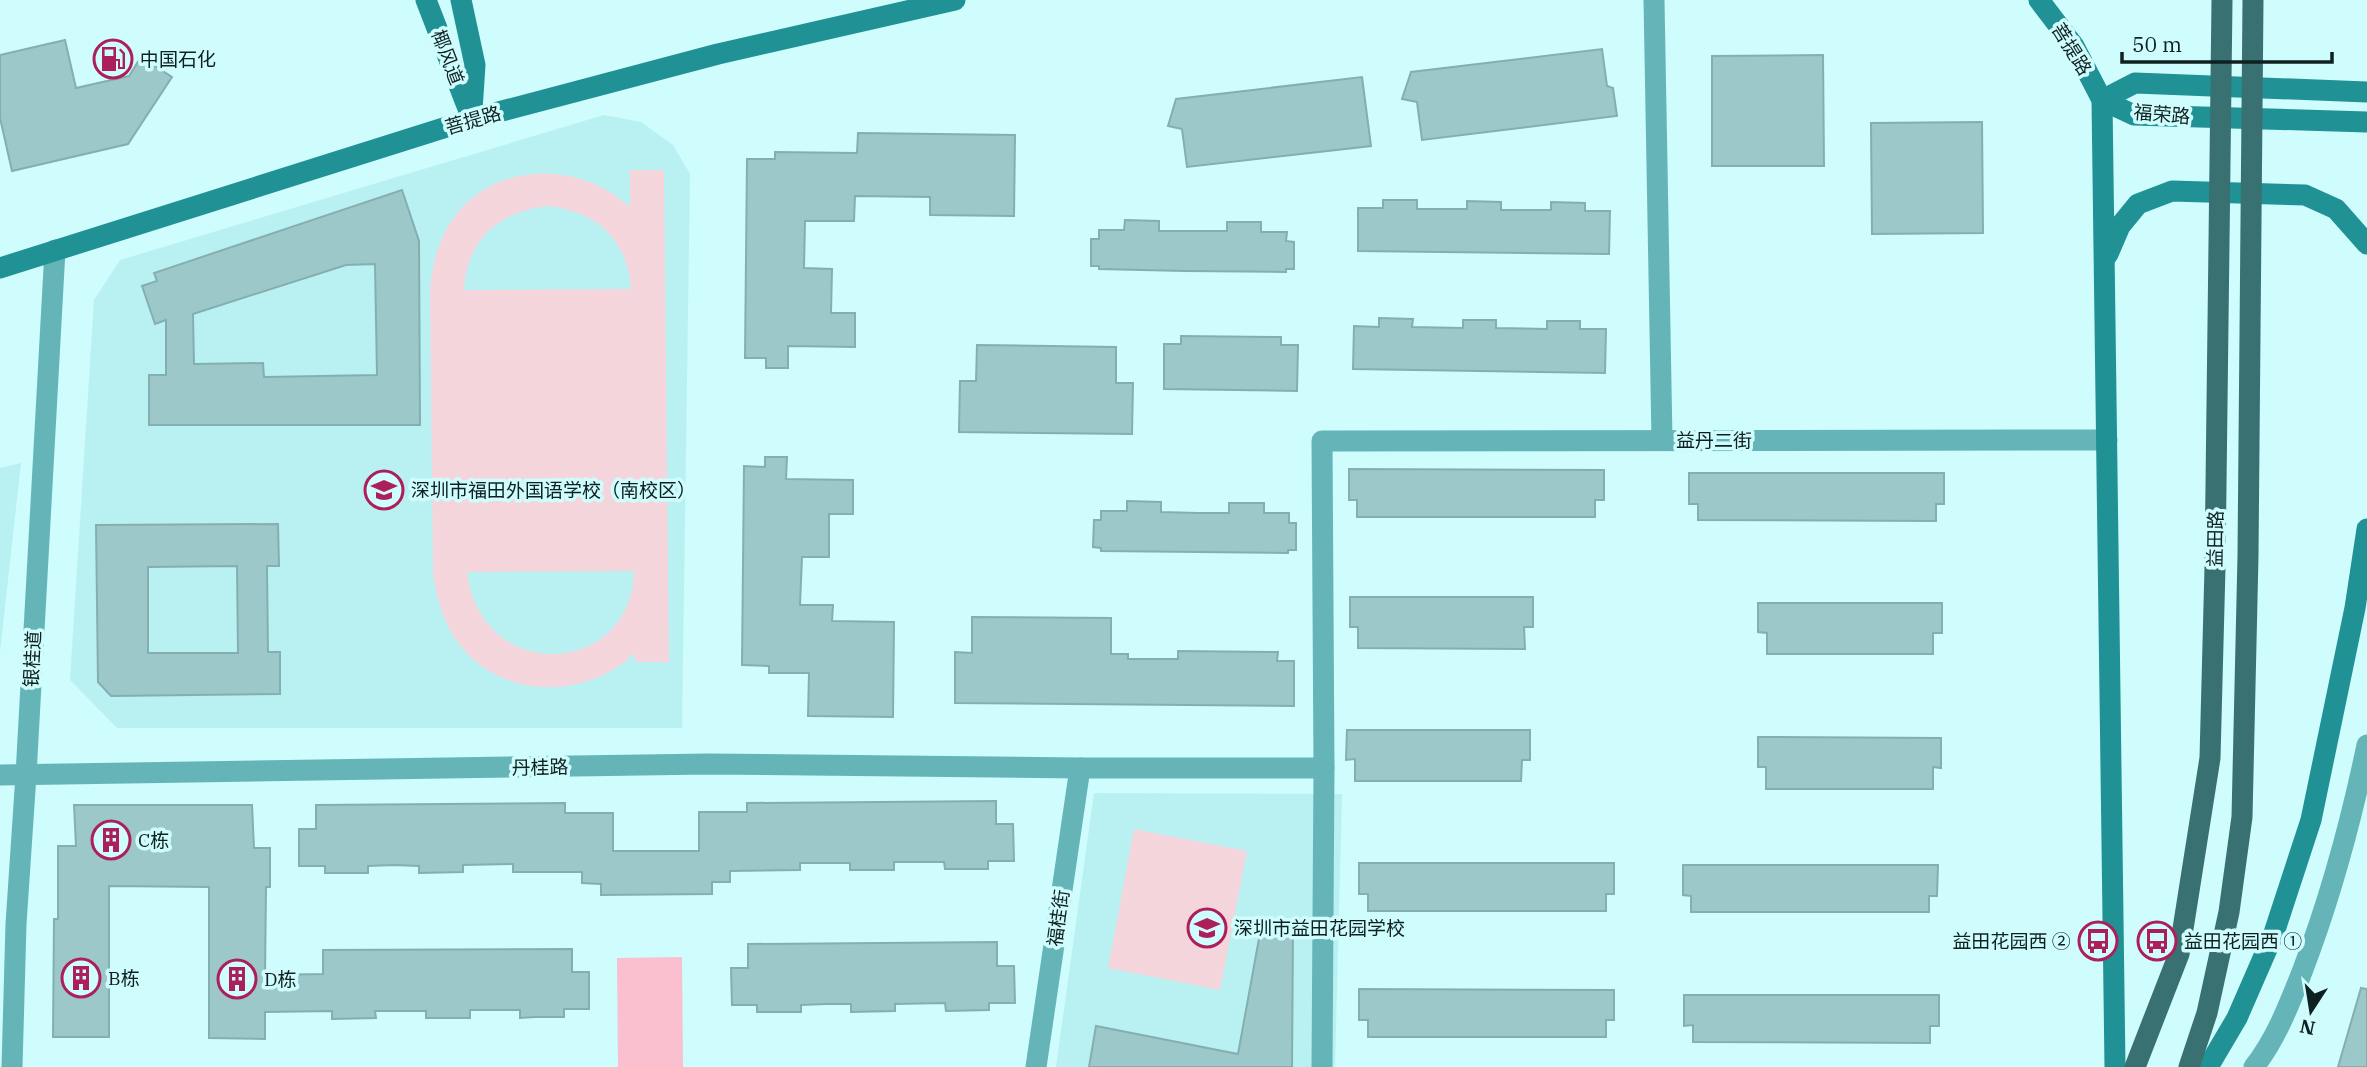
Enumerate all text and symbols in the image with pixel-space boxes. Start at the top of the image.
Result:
street label: 菩提路 [2047,18,2097,80]
scale bar [2122,21,2332,65]
street label: 椰风道 [427,26,469,88]
text: 50 m [2132,30,2182,58]
fuel station icon: 中国石化 [92,38,134,80]
place label: 中国石化 [140,47,216,71]
street label: 福荣路 [2133,100,2191,128]
street label: 菩提路 [442,101,504,139]
street label: 益丹二街 [1676,428,1752,452]
school or university icon: 深圳市福田外国语学校（南校区） [363,469,405,511]
place label: 深圳市福田外国语学校（南校区） [411,478,696,502]
street label: 益田路 [2203,510,2227,568]
street label: 银桂道 [19,630,45,688]
street label: 丹桂路 [511,755,569,779]
building icon: C栋 [90,819,132,861]
place label: C栋 [138,828,169,852]
street label: 福桂街 [1042,888,1074,948]
school or university icon: 深圳市益田花园学校 [1186,907,1228,949]
place label: 深圳市益田花园学校 [1234,916,1405,940]
bus stop icon: 益田花园西 ② [2077,920,2119,962]
bus stop icon: 益田花园西 ① [2136,920,2178,962]
place label: 益田花园西 ② [1953,929,2071,953]
place label: 益田花园西 ① [2184,929,2302,953]
building icon: B栋 [60,957,102,999]
building icon: D栋 [216,958,258,1000]
place label: B栋 [108,966,140,990]
place label: D栋 [264,967,296,991]
north arrow [2276,976,2346,1046]
text: N [2298,1014,2317,1041]

